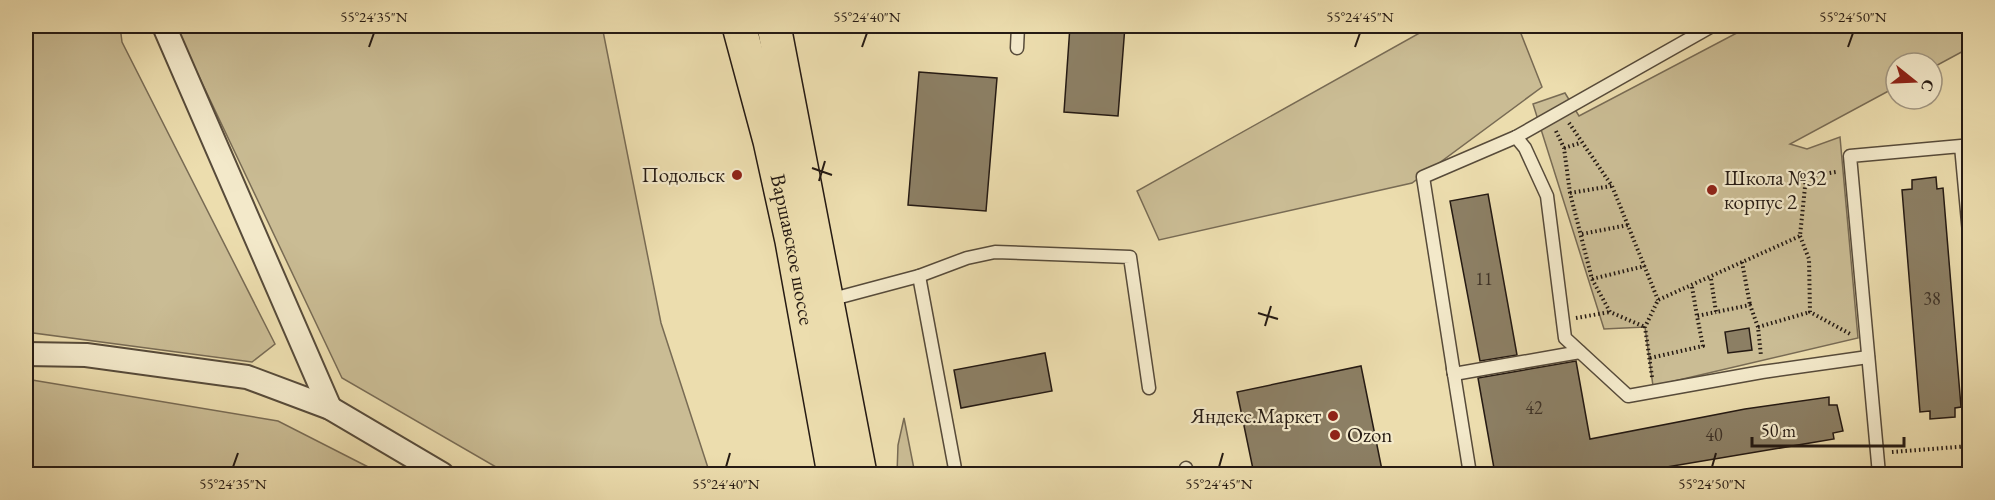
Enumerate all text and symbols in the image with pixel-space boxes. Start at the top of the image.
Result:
text: 55°24'35"N [340,7,408,26]
text: 55°24'40"N [833,7,901,26]
text: 55°24'45"N [1326,7,1394,26]
text: 55°24'50"N [1819,7,1887,26]
north arrow [1884,51,1944,111]
text: С [1916,77,1940,94]
place label: Подольск [641,161,725,188]
place label: Школа №32 корпус 2 [1724,164,1826,215]
marker: Подольск [730,168,744,182]
street label: Варшавское шоссе [765,171,821,327]
marker: Школа №32 корпус 2 [1705,183,1719,197]
house number: 11 [1475,267,1493,290]
house number: 38 [1923,287,1941,310]
house number: 42 [1525,396,1543,419]
place label: Яндекс.Маркет [1190,402,1321,429]
marker: Яндекс.Маркет [1326,409,1340,423]
scale bar [1752,410,1904,448]
text: 50 m [1761,419,1796,442]
place label: Ozon [1347,421,1392,448]
house number: 40 [1705,423,1723,446]
marker: Ozon [1328,428,1342,442]
text: 55°24'35"N [199,474,267,493]
text: 55°24'40"N [692,474,760,493]
text: 55°24'45"N [1185,474,1253,493]
text: 55°24'50"N [1678,474,1746,493]

